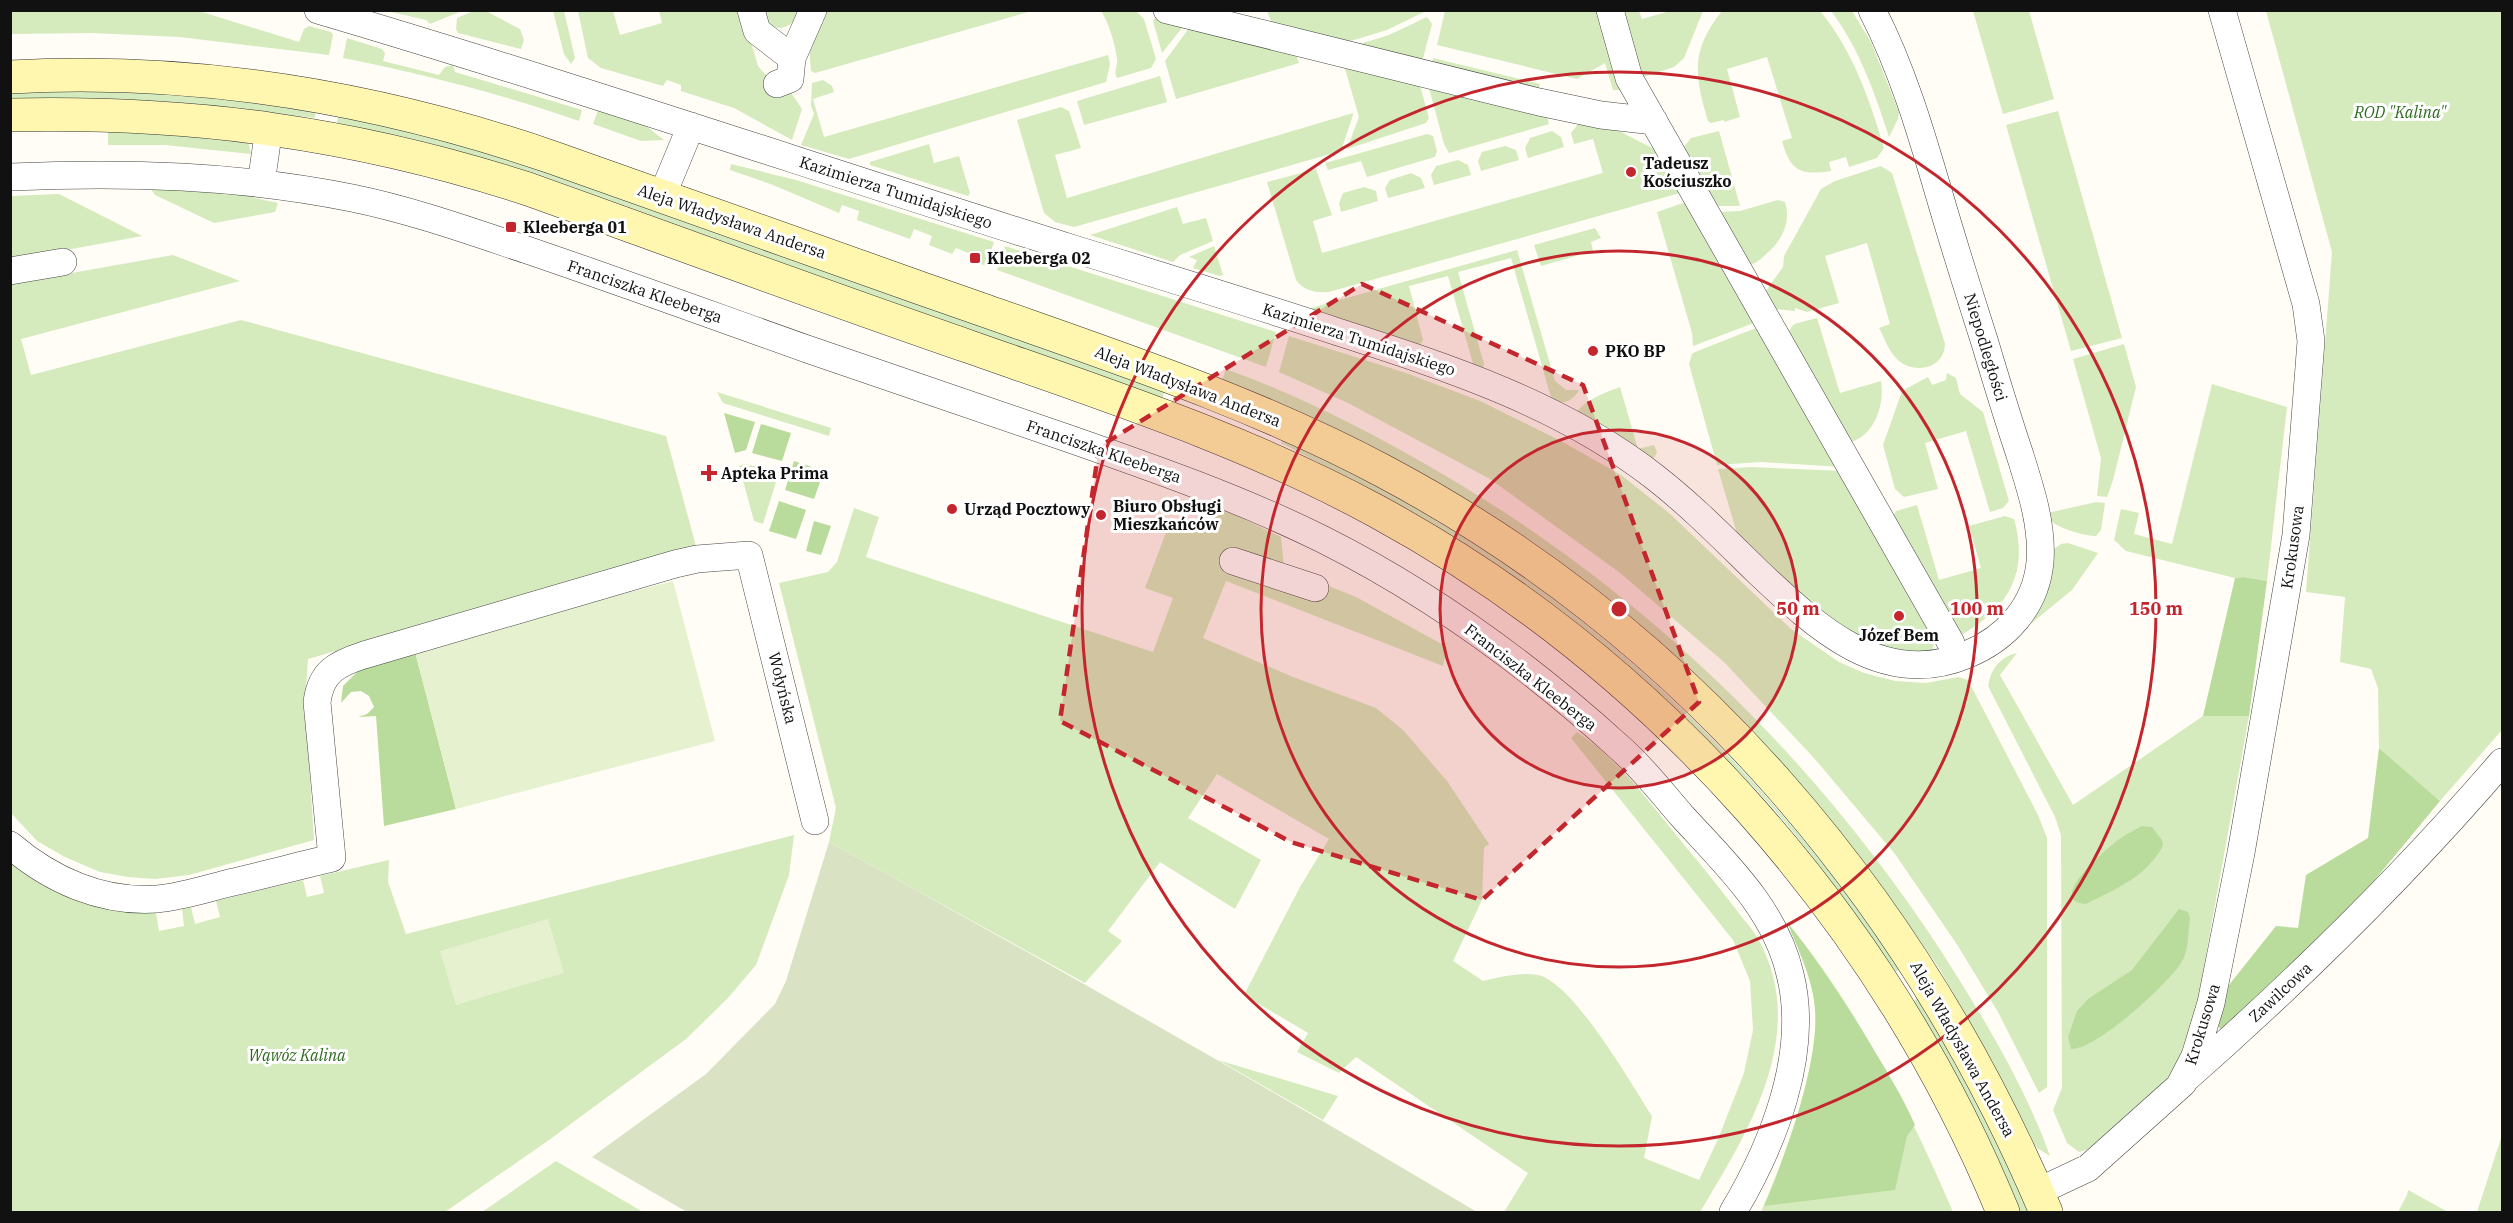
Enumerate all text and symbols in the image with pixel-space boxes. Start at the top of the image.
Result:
park label: ROD "Kalina" [2353,102,2448,122]
street label: Kazimierza Tumidajskiego [797,151,995,233]
place label: Tadeusz Kościuszko [1643,153,1732,191]
marker: Tadeusz Kościuszko [1624,165,1638,179]
street label: Aleja Władysława Andersa [635,179,829,263]
place label: Kleeberga 01 [523,217,627,237]
marker: Kleeberga 01 [504,220,518,234]
place label: Kleeberga 02 [987,248,1091,268]
marker: Kleeberga 02 [968,251,982,265]
street label: Franciszka Kleeberga [565,255,725,327]
street label: Niepodległości [1960,290,2012,404]
street label: Kazimierza Tumidajskiego [1260,298,1458,380]
street label: Aleja Władysława Andersa [1092,341,1284,431]
place label: PKO BP [1605,341,1666,361]
marker: PKO BP [1586,344,1600,358]
street label: Franciszka Kleeberga [1024,415,1184,487]
place label: Apteka Prima [721,463,829,483]
marker: Apteka Prima [702,466,716,480]
place label: Biuro Obsługi Mieszkańców [1113,496,1222,534]
place label: Urząd Pocztowy [964,499,1091,519]
marker: Urząd Pocztowy [945,502,959,516]
street label: Krokusowa [2276,504,2308,590]
marker: Biuro Obsługi Mieszkańców [1094,508,1108,522]
text: 50 m [1776,597,1820,620]
text: 100 m [1950,597,2005,620]
text: 150 m [2129,597,2184,620]
centre of rings [1609,599,1629,619]
marker: Józef Bem [1892,609,1906,623]
street label: Franciszka Kleeberga [1461,619,1601,735]
place label: Józef Bem [1859,625,1940,645]
street label: Wołyńska [764,650,802,726]
street label: Aleja Władysława Andersa [1906,958,2020,1141]
street label: Zawilcowa [2244,958,2316,1026]
street label: Krokusowa [2180,981,2224,1067]
park label: Wąwóz Kalina [248,1045,346,1065]

